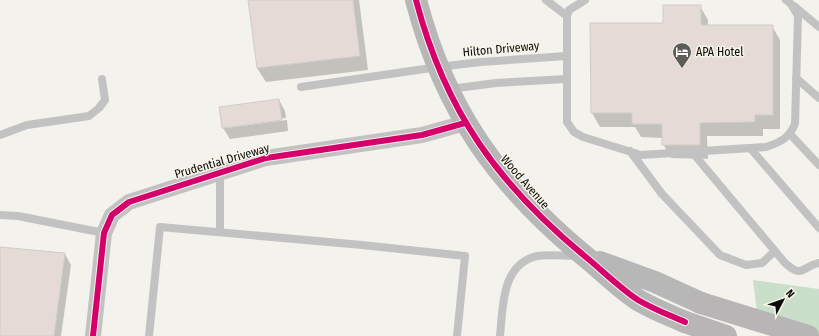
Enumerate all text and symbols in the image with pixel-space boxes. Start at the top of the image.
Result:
street label: Hilton Driveway [462,39,541,59]
hotel icon: APA Hotel [671,41,693,69]
place label: APA Hotel [696,45,743,59]
street label: Prudential Driveway [173,141,272,181]
street label: Wood Avenue [498,152,552,212]
north arrow [763,280,803,320]
text: N [783,287,797,301]

